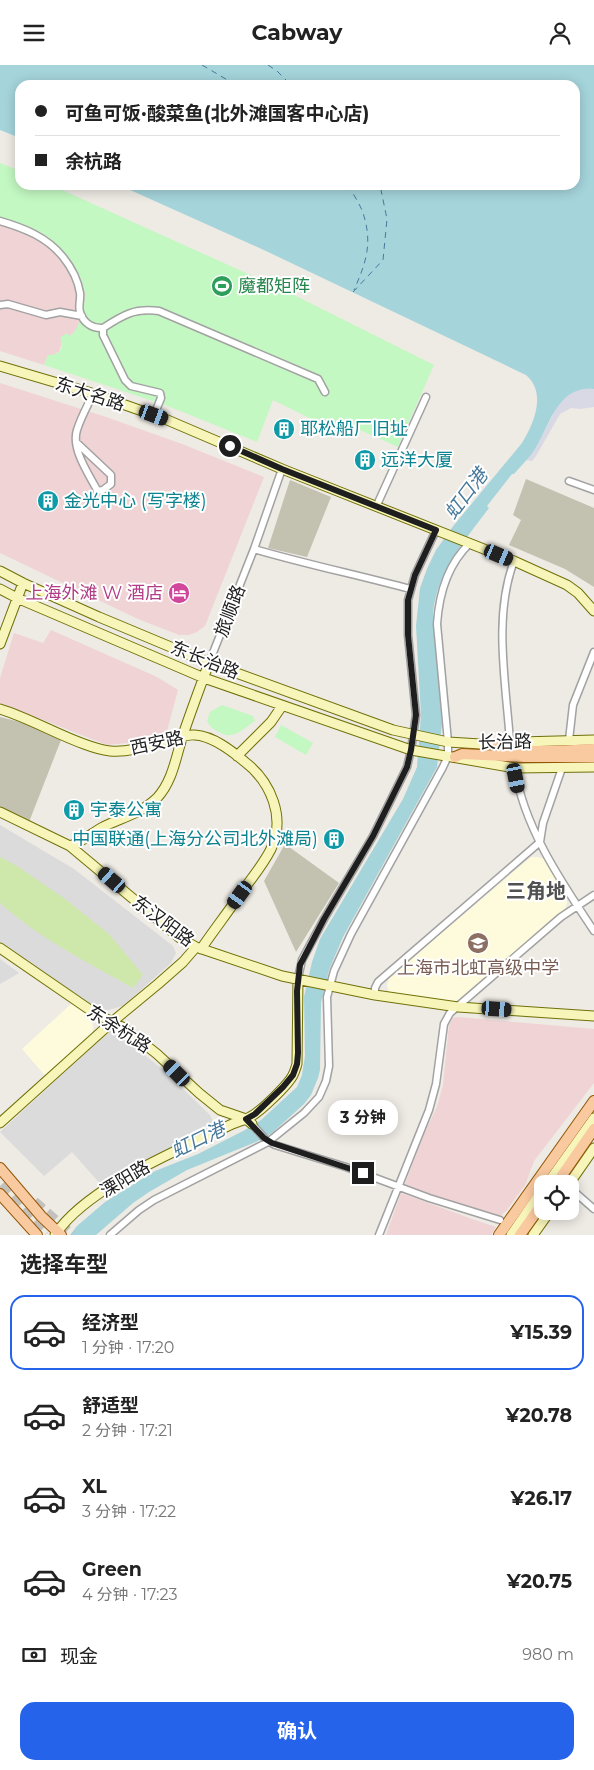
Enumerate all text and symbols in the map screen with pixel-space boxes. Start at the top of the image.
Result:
icon: menu [20,19,48,47]
text: Cabway [252,19,342,46]
icon: person [546,19,574,47]
text: 可鱼可饭·酸菜鱼(北外滩国客中心店) [65,102,369,125]
text: 余杭路 [65,150,122,173]
sports icon: 魔都矩阵 [210,274,234,298]
place label: 魔都矩阵 [238,275,310,297]
street label: 东大名路 [52,372,128,416]
car [137,403,170,427]
building icon: 耶松船厂旧址 [272,417,296,441]
place label: 耶松船厂旧址 [300,418,408,440]
route start [219,435,241,457]
building icon: 远洋大厦 [353,448,377,472]
place label: 远洋大厦 [381,449,453,471]
water label: 虹口港 [440,462,494,524]
building icon: 金光中心 (写字楼) [36,489,60,513]
place label: 金光中心 (写字楼) [64,490,207,512]
car [482,542,515,568]
hotel icon: 上海外滩 W 酒店 [167,581,191,605]
place label: 上海外滩 W 酒店 [26,582,163,604]
street label: 旅顺路 [210,582,250,640]
street label: 东长治路 [168,636,242,684]
street label: 西安路 [128,727,186,759]
street label: 长治路 [478,731,532,753]
car [505,762,526,794]
building icon: 宇泰公寓 [62,798,86,822]
place label: 宇泰公寓 [90,799,162,821]
building icon: 中国联通(上海分公司北外滩局) [322,827,346,851]
place label: 中国联通(上海分公司北外滩局) [72,828,318,850]
car [95,864,128,896]
car [225,878,254,912]
district label: 三角地 [506,879,566,903]
street label: 东汉阳路 [128,891,198,951]
school or university icon: 上海市北虹高级中学 [466,931,490,955]
place label: 上海市北虹高级中学 [397,957,559,979]
street label: 东余杭路 [83,1000,155,1058]
car [481,1000,512,1018]
car [161,1057,192,1089]
callout: 3 分钟 [328,1101,398,1135]
text: 3 分钟 [340,1108,386,1127]
water label: 虹口港 [167,1116,231,1163]
street label: 溧阳路 [96,1156,154,1202]
route end [352,1162,374,1184]
map controls [534,1175,579,1220]
button: locate [534,1175,579,1220]
text: 选择车型 [20,1251,108,1278]
icon: car [22,1310,67,1355]
text: 经济型 [82,1311,139,1334]
text: ¥15.39 [510,1321,572,1344]
text: 1 分钟 · 17:20 [82,1338,174,1357]
icon: car [22,1393,67,1438]
text: 舒适型 [82,1394,139,1417]
text: ¥20.78 [505,1404,572,1427]
text: 2 分钟 · 17:21 [82,1421,173,1440]
text: XL [82,1475,107,1498]
icon: car [22,1476,67,1521]
text: ¥26.17 [511,1487,572,1510]
text: 3 分钟 · 17:22 [82,1502,176,1521]
text: Green [82,1558,142,1581]
icon: car [22,1559,67,1604]
text: ¥20.75 [507,1570,572,1593]
text: 4 分钟 · 17:23 [82,1585,178,1604]
icon: cash [20,1641,48,1669]
text: 现金 [60,1645,98,1668]
text: 980 m [522,1645,574,1664]
button: 确认 [20,1702,574,1760]

